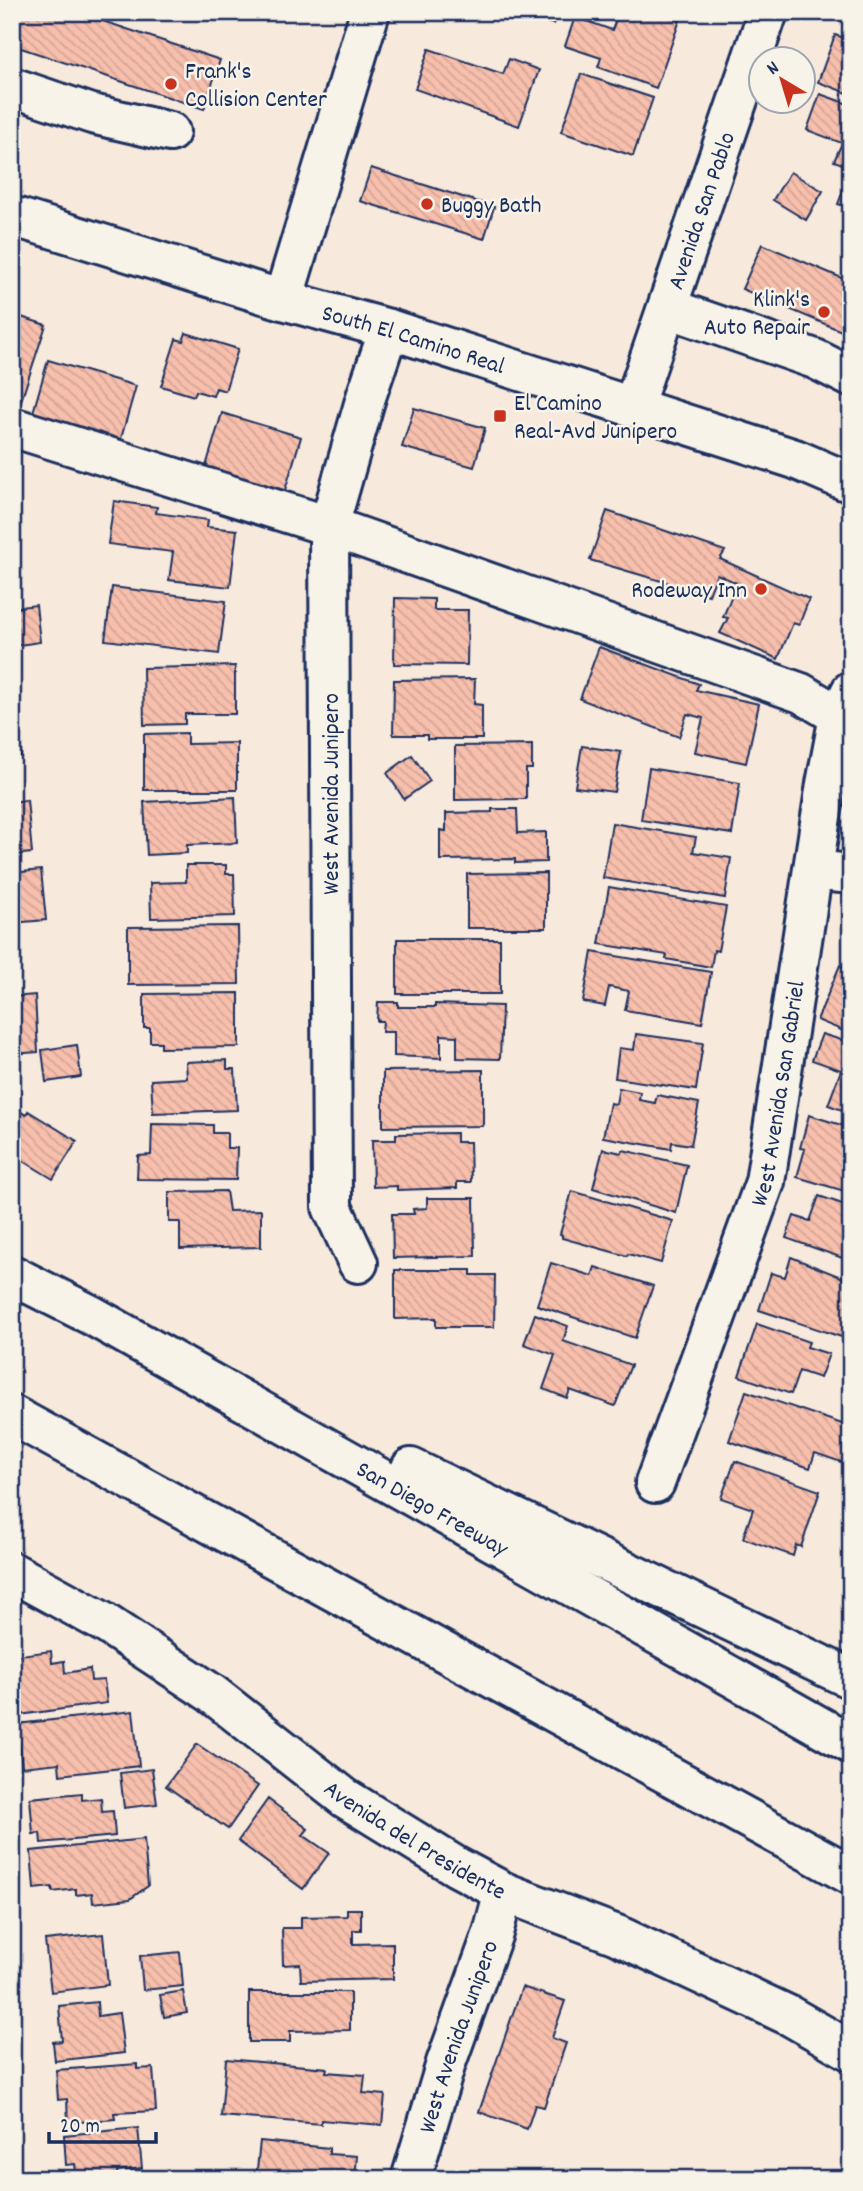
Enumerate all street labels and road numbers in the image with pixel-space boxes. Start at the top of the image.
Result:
street label: Avenida San Pablo [660,128,746,295]
street label: South El Camino Real [318,297,509,385]
street label: West Avenida Junipero [316,693,350,895]
street label: West Avenida San Gabriel [743,978,816,1212]
street label: San Diego Freeway [349,1454,515,1568]
street label: Avenida del Presidente [315,1773,511,1910]
street label: West Avenida Junipero [412,1936,509,2138]

